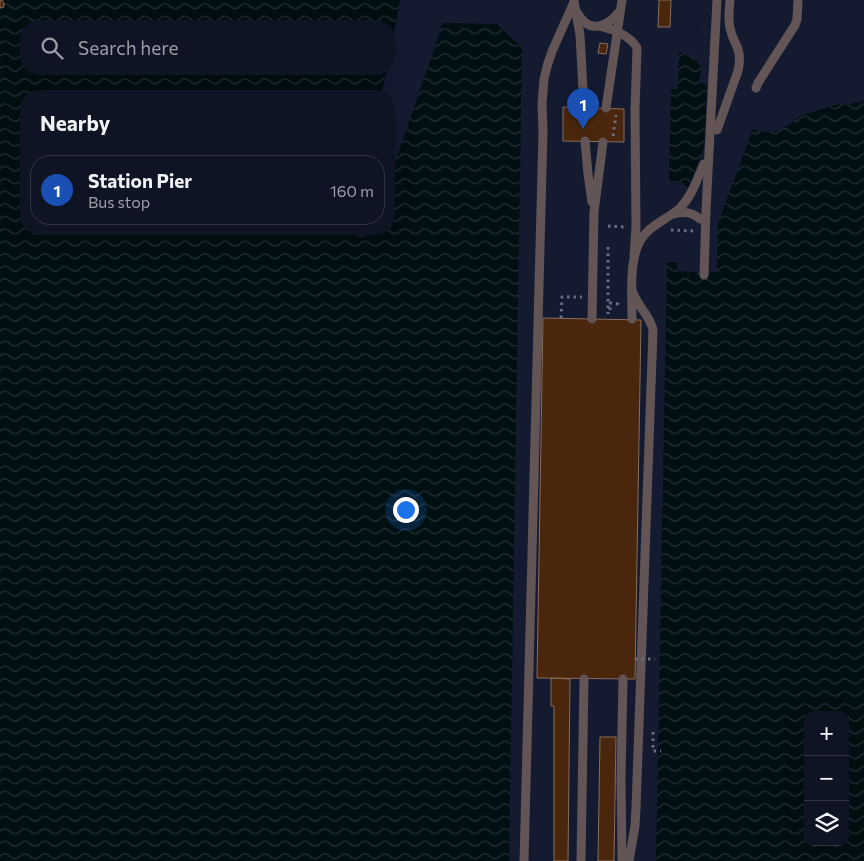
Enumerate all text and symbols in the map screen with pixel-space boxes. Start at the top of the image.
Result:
search box [20,20,395,75]
icon: search [38,34,66,62]
text: Search here [78,36,178,59]
pin: 1 [567,88,599,129]
text: Nearby [40,110,110,135]
text: Station Pier [88,169,192,192]
text: 1 [53,181,61,200]
text: 160 m [330,181,374,200]
text: Bus stop [88,192,150,211]
your location [393,497,419,523]
map controls [804,711,849,846]
button: + [804,711,849,756]
button: − [804,756,849,801]
button: layers [804,801,849,846]

